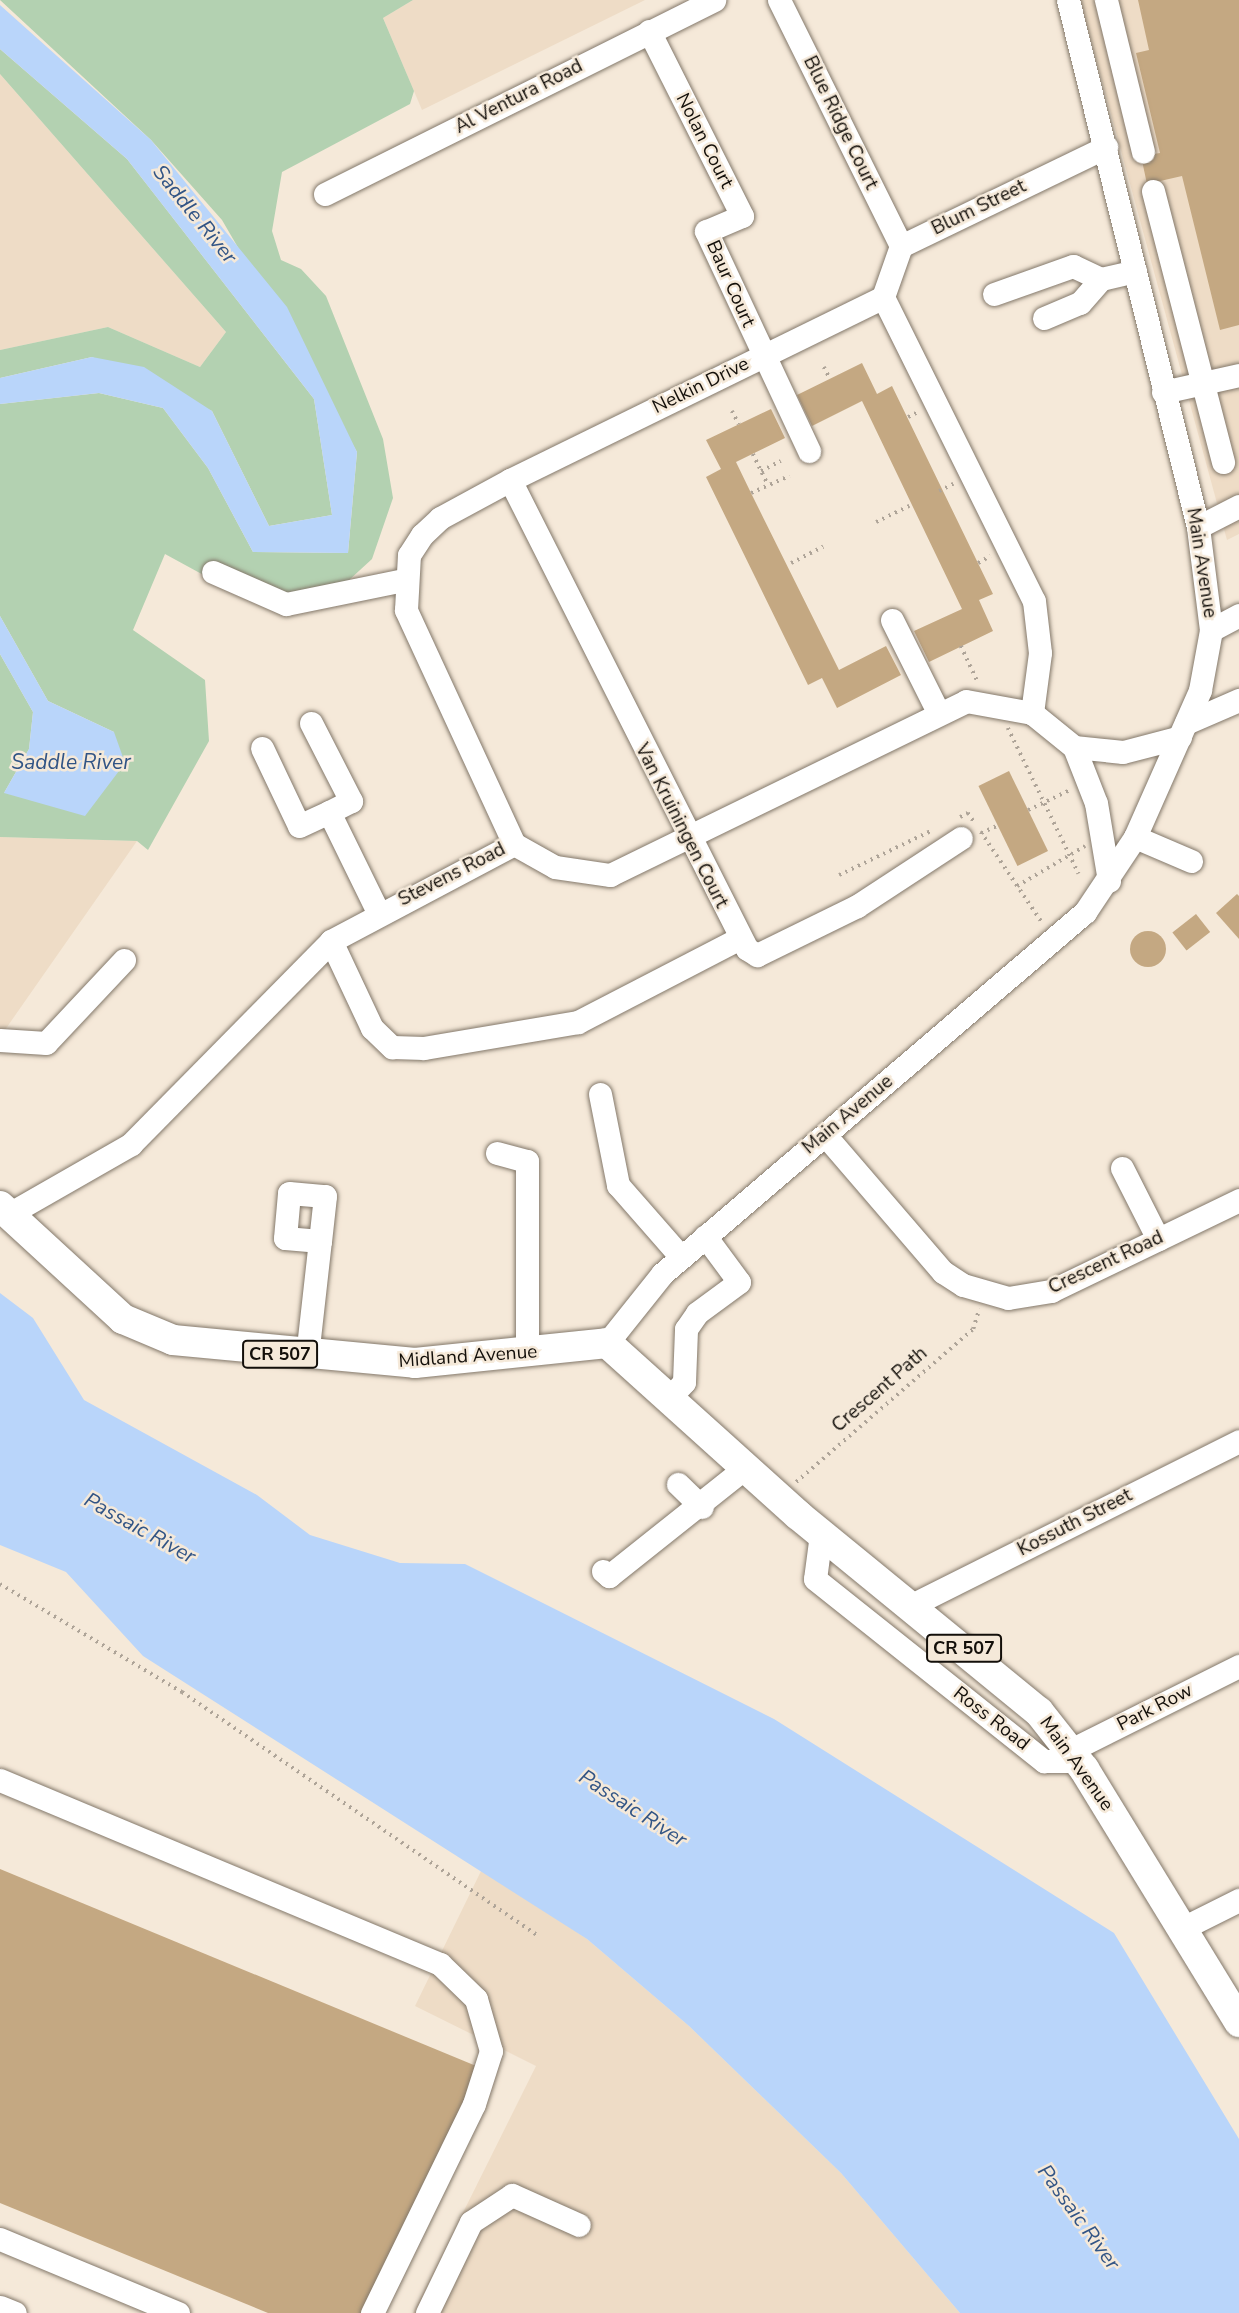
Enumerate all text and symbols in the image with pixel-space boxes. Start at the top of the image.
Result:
street label: Blue Ridge Court [798,53,882,193]
street label: Al Ventura Road [451,55,587,139]
street label: Nolan Court [670,90,738,192]
water label: Saddle River [148,160,242,268]
street label: Blum Street [928,175,1030,241]
street label: Baur Court [701,237,759,331]
street label: Nelkin Drive [649,353,753,419]
street label: Main Avenue [1181,506,1221,620]
street label: Van Kruiningen Court [630,740,732,912]
water label: Saddle River [11,749,131,775]
street label: Stevens Road [395,838,509,912]
street label: Main Avenue [798,1071,898,1159]
street label: Crescent Road [1045,1226,1167,1300]
road number: CR 507 [242,1339,318,1368]
street label: Midland Avenue [398,1341,538,1373]
street label: Crescent Path [828,1342,932,1438]
street label: Kossuth Street [1014,1484,1136,1562]
water label: Passaic River [80,1487,200,1569]
road number: CR 507 [926,1633,1002,1662]
street label: Park Row [1113,1679,1197,1737]
street label: Ross Road [948,1682,1034,1756]
street label: Main Avenue [1034,1712,1118,1816]
water label: Passaic River [574,1764,692,1852]
water label: Passaic River [1033,2160,1125,2274]

